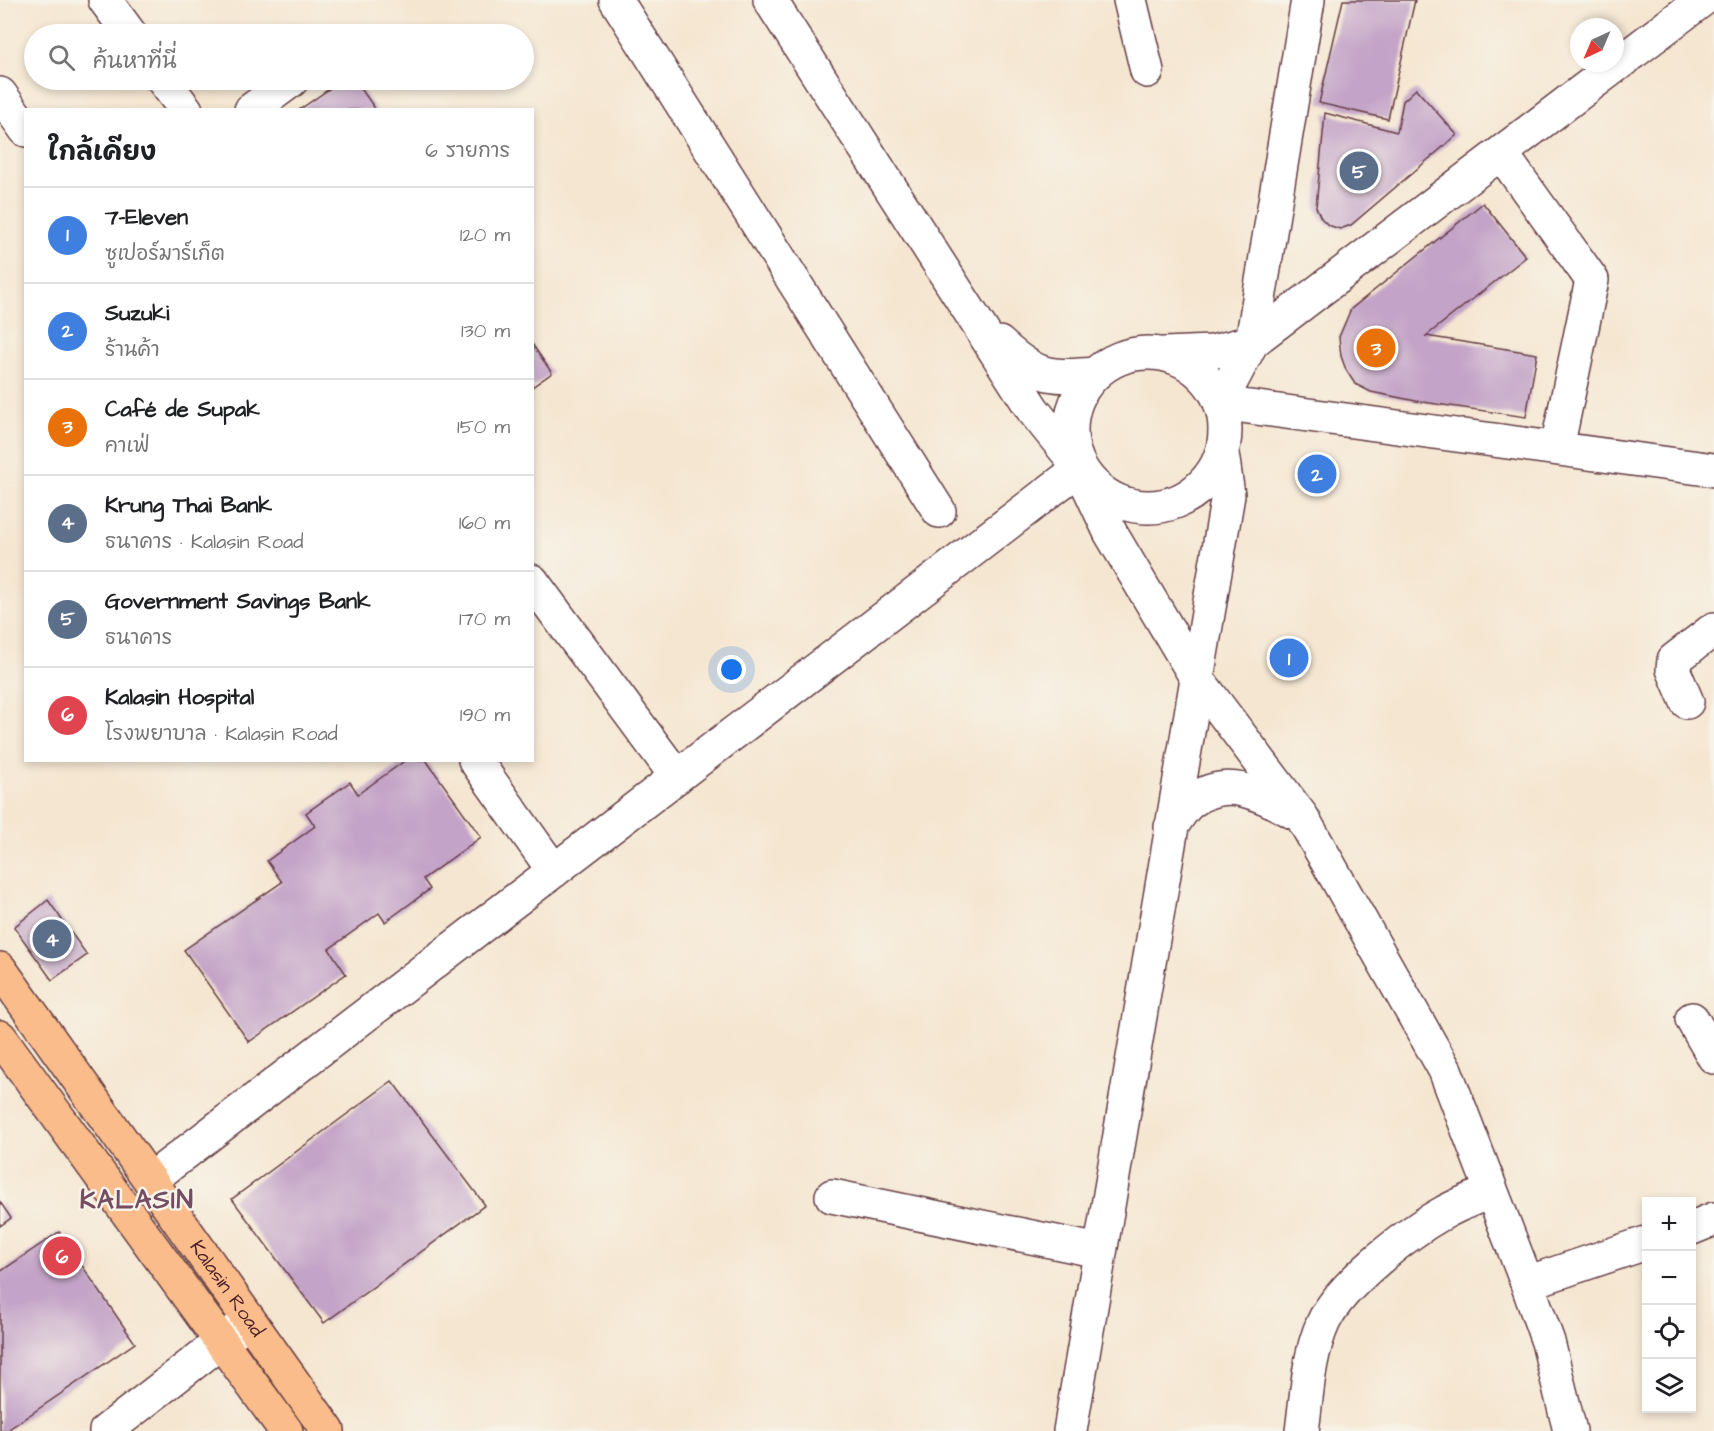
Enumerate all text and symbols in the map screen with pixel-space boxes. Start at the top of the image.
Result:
north arrow [1570,18,1624,72]
search box [24,24,534,90]
icon: search [45,41,78,74]
text: ค้นหาที่นี่ [93,46,177,77]
text: ใกล้เคียง [48,134,156,170]
text: 6 รายการ [425,137,510,165]
pin: 5 [1340,148,1378,194]
text: 7-Eleven [105,202,188,233]
text: 1 [66,221,69,249]
text: 120 m [460,221,510,249]
text: ซูเปอร์มาร์เก็ต [105,240,225,268]
text: Suzuki [105,298,169,329]
text: 2 [62,317,73,345]
text: 130 m [461,317,510,345]
pin: 3 [1356,326,1396,370]
text: ร้านค้า [105,336,160,364]
text: Café de Supak [105,394,260,425]
text: 3 [62,413,73,441]
text: 150 m [457,413,510,441]
text: คาเฟ่ [105,432,150,460]
pin: 2 [1298,452,1336,496]
text: Krung Thai Bank [105,490,272,521]
text: 4 [61,509,74,537]
text: 160 m [459,509,510,537]
text: ธนาคาร · Kalasin Road [105,528,303,556]
text: Government Savings Bank [105,586,370,617]
text: 5 [60,605,75,633]
text: 170 m [459,605,510,633]
text: ธนาคาร [105,624,172,652]
pin: 1 [1270,636,1308,680]
your location [717,655,746,684]
text: Kalasin Hospital [105,682,254,713]
text: 6 [61,701,74,729]
text: 190 m [460,701,510,729]
text: โรงพยาบาล · Kalasin Road [105,720,338,748]
pin: 4 [32,916,72,962]
district label: KALASIN [80,1182,194,1218]
map controls [1642,1197,1696,1413]
button: + [1642,1197,1696,1251]
pin: 6 [42,1234,82,1278]
street label: Kalasin Road [183,1235,271,1343]
button: − [1642,1251,1696,1305]
button: locate [1642,1305,1696,1359]
button: layers [1642,1359,1696,1413]

